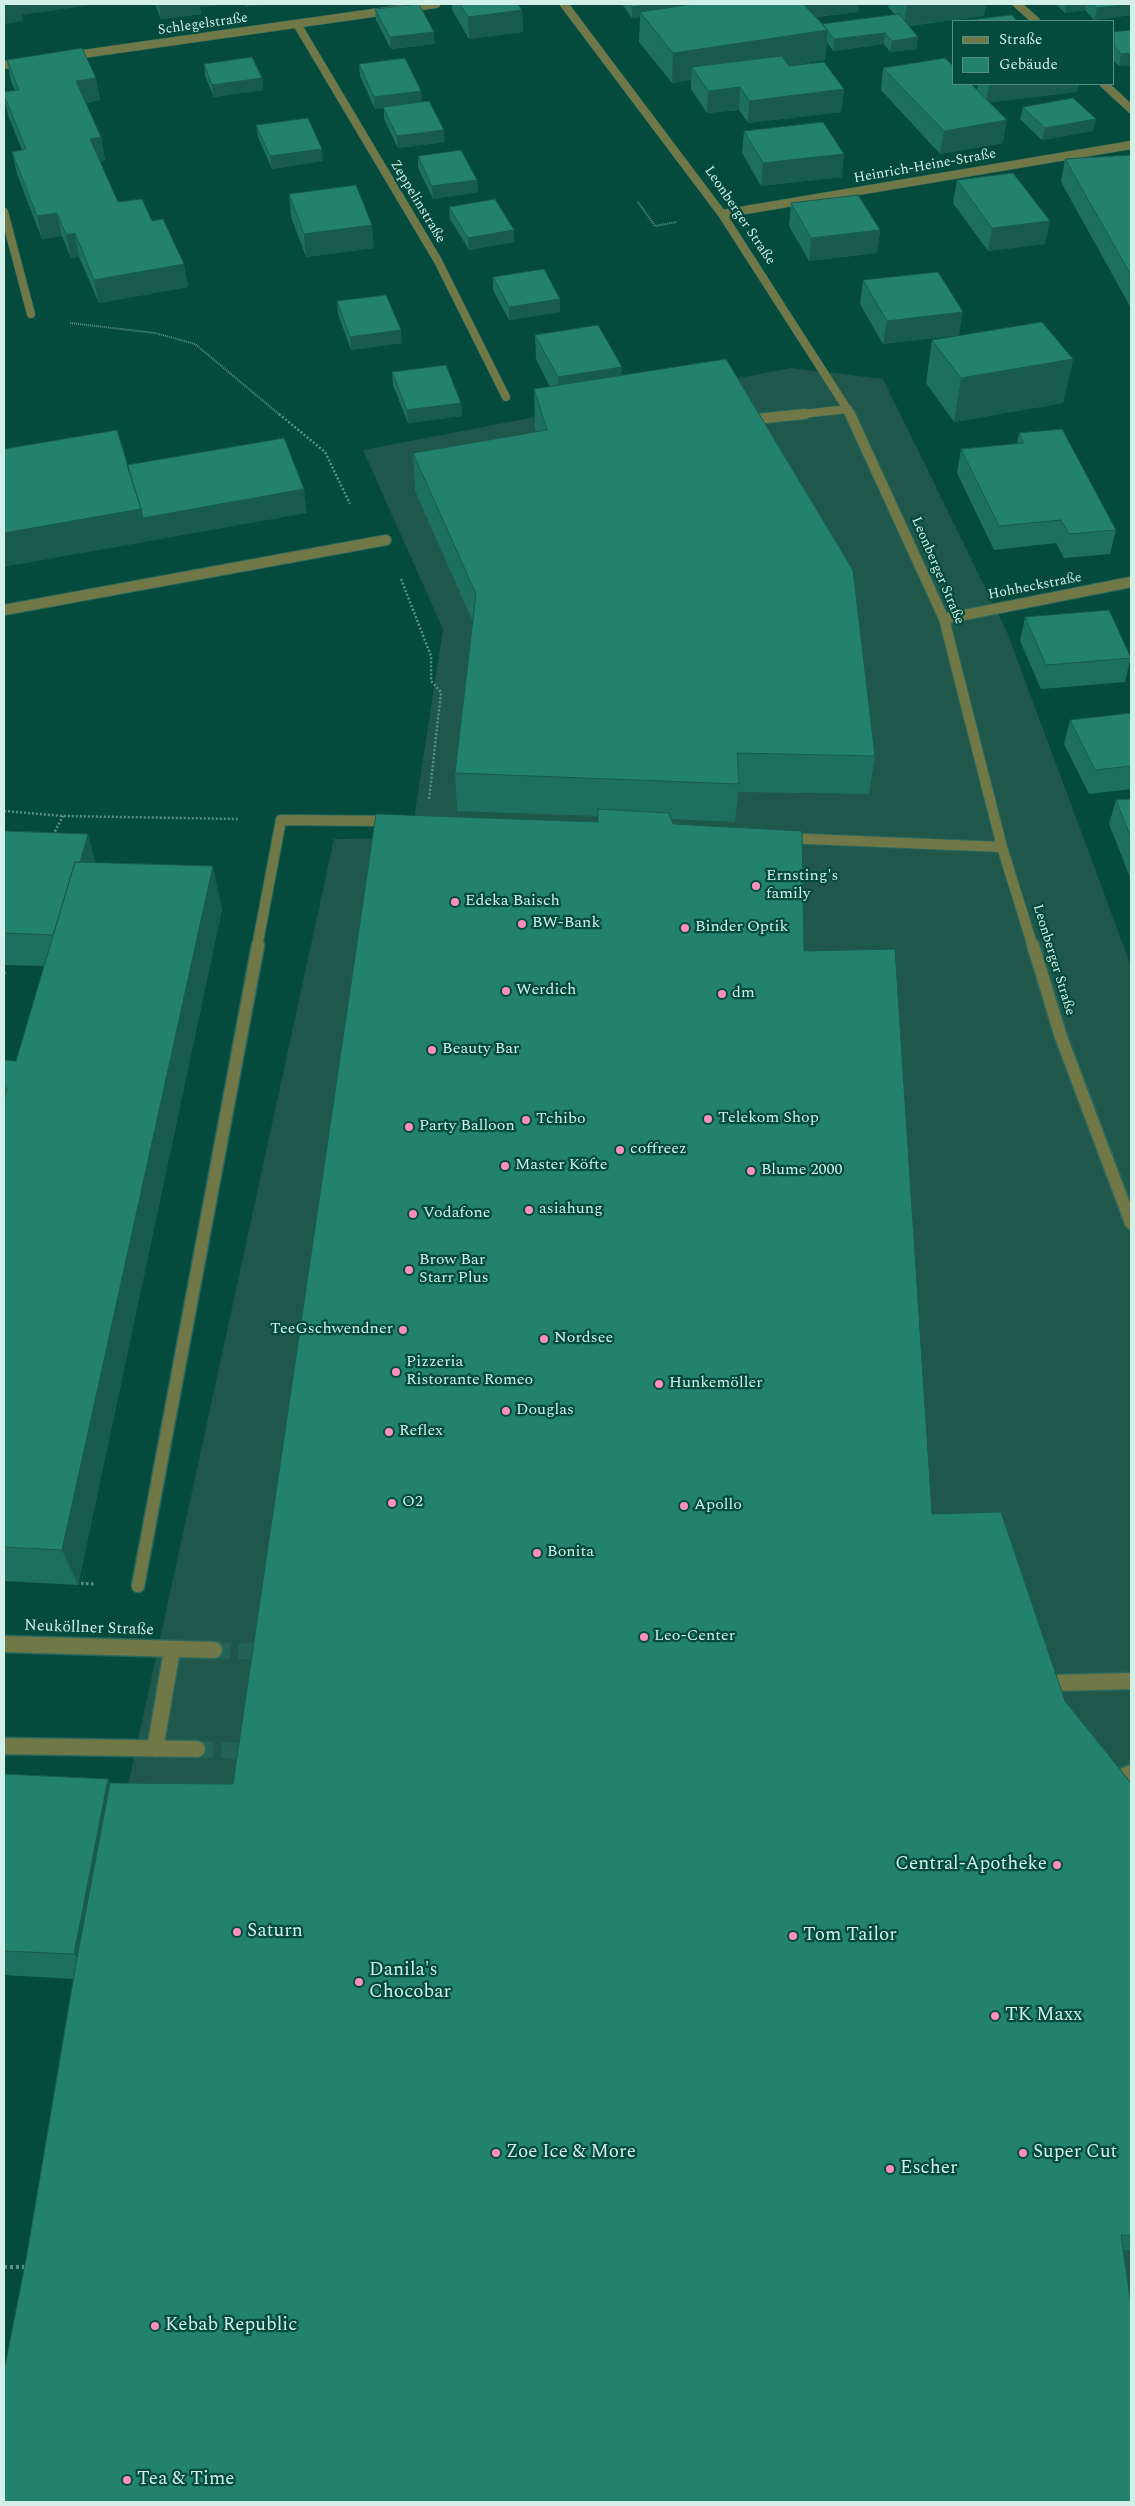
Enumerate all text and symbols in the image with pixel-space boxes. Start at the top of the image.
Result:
street label: Schlegelstraße [157,10,249,40]
legend [952,20,1115,85]
text: Straße [999,28,1042,51]
text: Gebäude [999,53,1058,76]
street label: Heinrich-Heine-Straße [853,146,997,188]
street label: Zeppelinstraße [386,158,448,246]
street label: Leonberger Straße [700,164,778,268]
street label: Leonberger Straße [907,515,967,627]
street label: Hohheckstraße [987,570,1083,604]
place label: Ernsting's family [766,867,838,905]
marker: Ernsting's family [750,880,762,892]
place label: Edeka Baisch [465,892,560,912]
marker: Edeka Baisch [449,896,461,908]
street label: Leonberger Straße [1028,902,1078,1018]
place label: BW-Bank [532,914,600,934]
marker: BW-Bank [516,918,528,930]
place label: Binder Optik [695,918,788,938]
marker: Binder Optik [679,922,691,934]
place label: Werdich [516,981,576,1001]
place label: dm [732,984,755,1004]
marker: Werdich [500,985,512,997]
marker: dm [716,988,728,1000]
place label: Beauty Bar [442,1040,519,1060]
marker: Beauty Bar [426,1044,438,1056]
place label: Telekom Shop [718,1109,819,1129]
place label: Tchibo [536,1110,586,1130]
marker: Telekom Shop [702,1113,714,1125]
marker: Tchibo [520,1114,532,1126]
place label: Party Balloon [419,1117,515,1137]
marker: Party Balloon [403,1121,415,1133]
place label: coffreez [630,1140,687,1160]
marker: coffreez [614,1144,626,1156]
place label: Master Köfte [515,1156,607,1176]
marker: Master Köfte [499,1160,511,1172]
place label: Blume 2000 [761,1161,843,1181]
marker: Blume 2000 [745,1165,757,1177]
place label: asiahung [539,1200,603,1220]
place label: Vodafone [423,1204,491,1224]
marker: asiahung [523,1204,535,1216]
marker: Vodafone [407,1208,419,1220]
place label: Brow Bar Starr Plus [419,1251,489,1289]
marker: Brow Bar Starr Plus [403,1264,415,1276]
place label: TeeGschwendner [270,1320,393,1340]
marker: TeeGschwendner [397,1324,409,1336]
place label: Nordsee [554,1329,613,1349]
marker: Nordsee [538,1333,550,1345]
place label: Pizzeria Ristorante Romeo [406,1353,533,1391]
marker: Pizzeria Ristorante Romeo [390,1366,402,1378]
place label: Hunkemöller [669,1374,763,1394]
marker: Hunkemöller [653,1378,665,1390]
place label: Douglas [516,1401,574,1421]
marker: Douglas [500,1405,512,1417]
place label: Reflex [399,1422,443,1442]
marker: Reflex [383,1426,395,1438]
place label: O2 [402,1493,423,1513]
place label: Apollo [694,1496,742,1516]
marker: O2 [386,1497,398,1509]
marker: Apollo [678,1500,690,1512]
place label: Bonita [547,1543,594,1563]
marker: Bonita [531,1547,543,1559]
street label: Neuköllner Straße [24,1617,154,1641]
place label: Leo-Center [654,1627,735,1647]
marker: Leo-Center [638,1631,650,1643]
place label: Central-Apotheke [895,1854,1047,1876]
marker: Central-Apotheke [1051,1859,1063,1871]
place label: Saturn [247,1921,303,1943]
place label: Tom Tailor [803,1925,897,1947]
marker: Saturn [231,1926,243,1938]
marker: Tom Tailor [787,1930,799,1942]
place label: Danila's Chocobar [369,1960,451,2004]
marker: Danila's Chocobar [353,1976,365,1988]
place label: TK Maxx [1005,2005,1082,2027]
marker: TK Maxx [989,2010,1001,2022]
place label: Zoe Ice & More [506,2142,636,2164]
place label: Super Cut [1033,2142,1117,2164]
marker: Zoe Ice & More [490,2147,502,2159]
marker: Super Cut [1017,2147,1029,2159]
place label: Escher [900,2158,957,2180]
marker: Escher [884,2163,896,2175]
place label: Kebab Republic [165,2315,297,2337]
marker: Kebab Republic [149,2320,161,2332]
place label: Tea & Time [137,2469,234,2491]
marker: Tea & Time [121,2474,133,2486]

